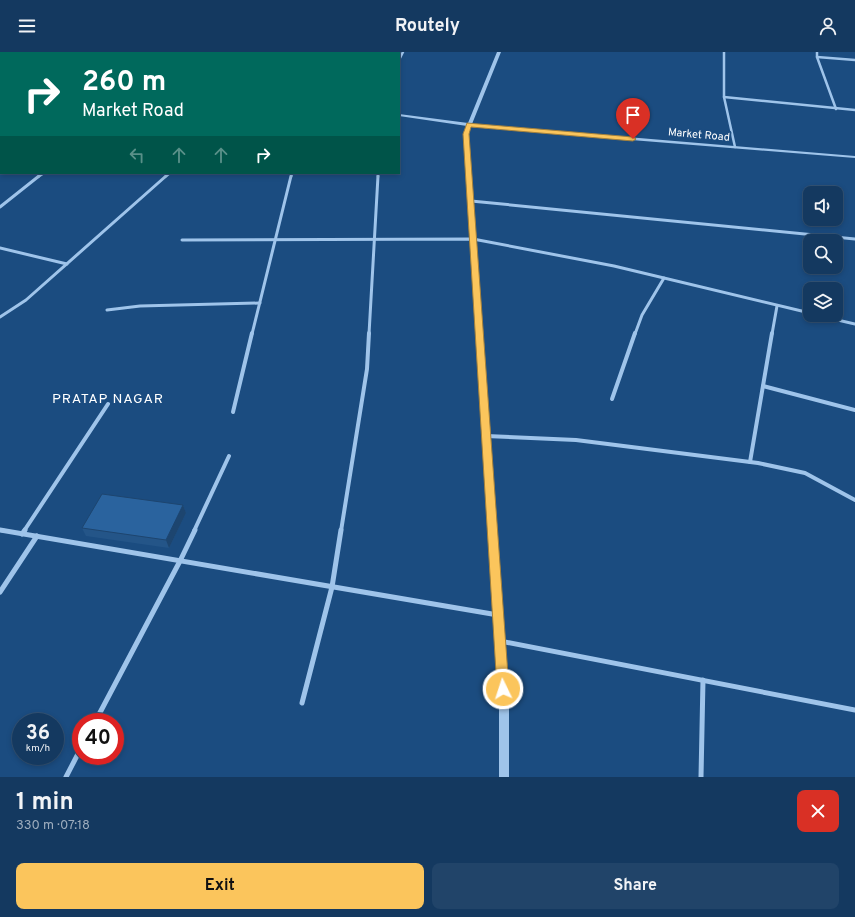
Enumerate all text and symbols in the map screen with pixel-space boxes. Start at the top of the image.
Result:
icon: menu [16,15,38,37]
text: Routely [395,15,460,38]
icon: person [817,15,839,37]
text: 260 m [82,65,166,101]
icon: right [16,68,68,120]
pin [616,98,650,139]
text: Market Road [82,100,184,123]
icon: arrive [622,104,644,126]
street label: Market Road [667,125,731,145]
icon: left [126,144,148,166]
icon: ahead [168,144,190,166]
icon: ahead [210,144,232,166]
icon: right [252,144,274,166]
map controls [803,186,843,322]
button: sound [803,186,843,226]
button: search [803,234,843,274]
button: layers [803,282,843,322]
district label: PRATAP NAGAR [52,391,164,408]
position arrow [482,668,524,710]
speed limit sign: 40 [72,713,124,765]
text: 36 [26,721,50,747]
text: km/h [26,742,50,755]
text: 1 min [16,788,74,818]
button: close [797,790,839,832]
text: 330 m · 07:18 [16,818,90,834]
button: Exit [16,863,424,909]
button: Share [432,863,839,909]

